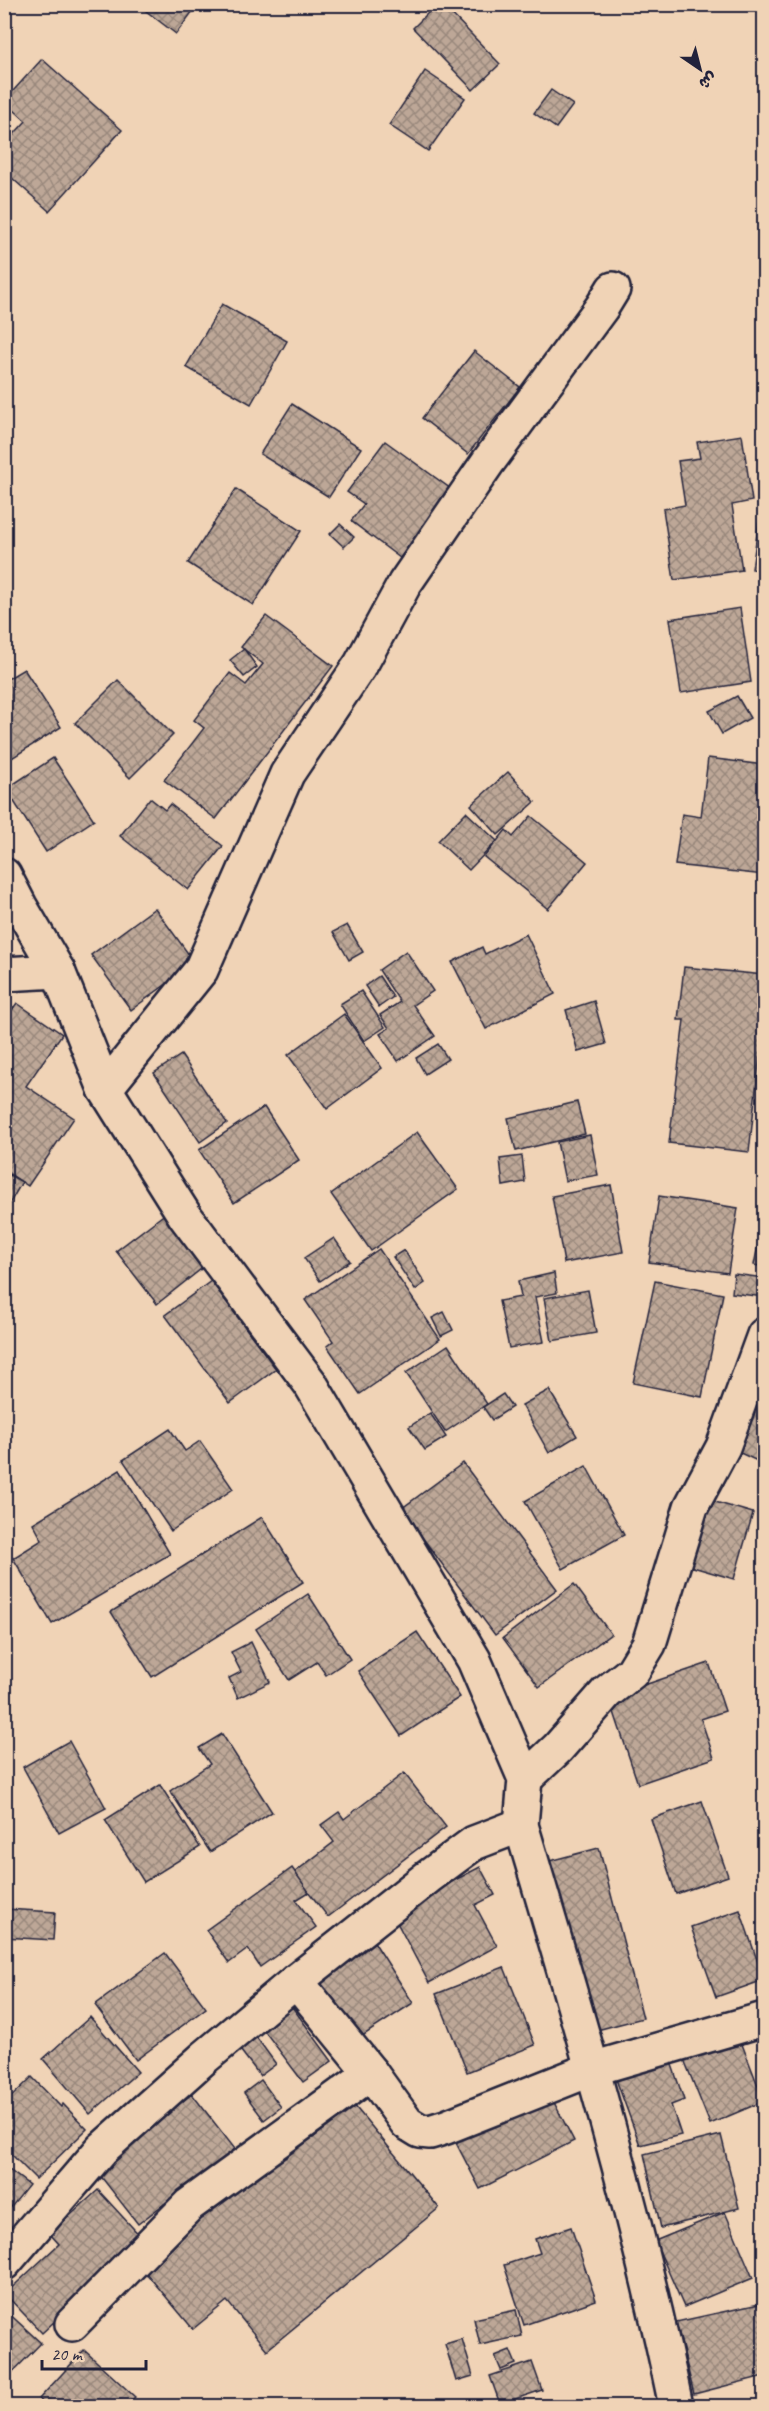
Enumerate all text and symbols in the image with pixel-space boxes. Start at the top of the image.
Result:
north arrow [670,39,730,99]
text: ش [695,67,721,94]
scale bar [42,2333,146,2371]
text: 20 m [51,2343,84,2365]

